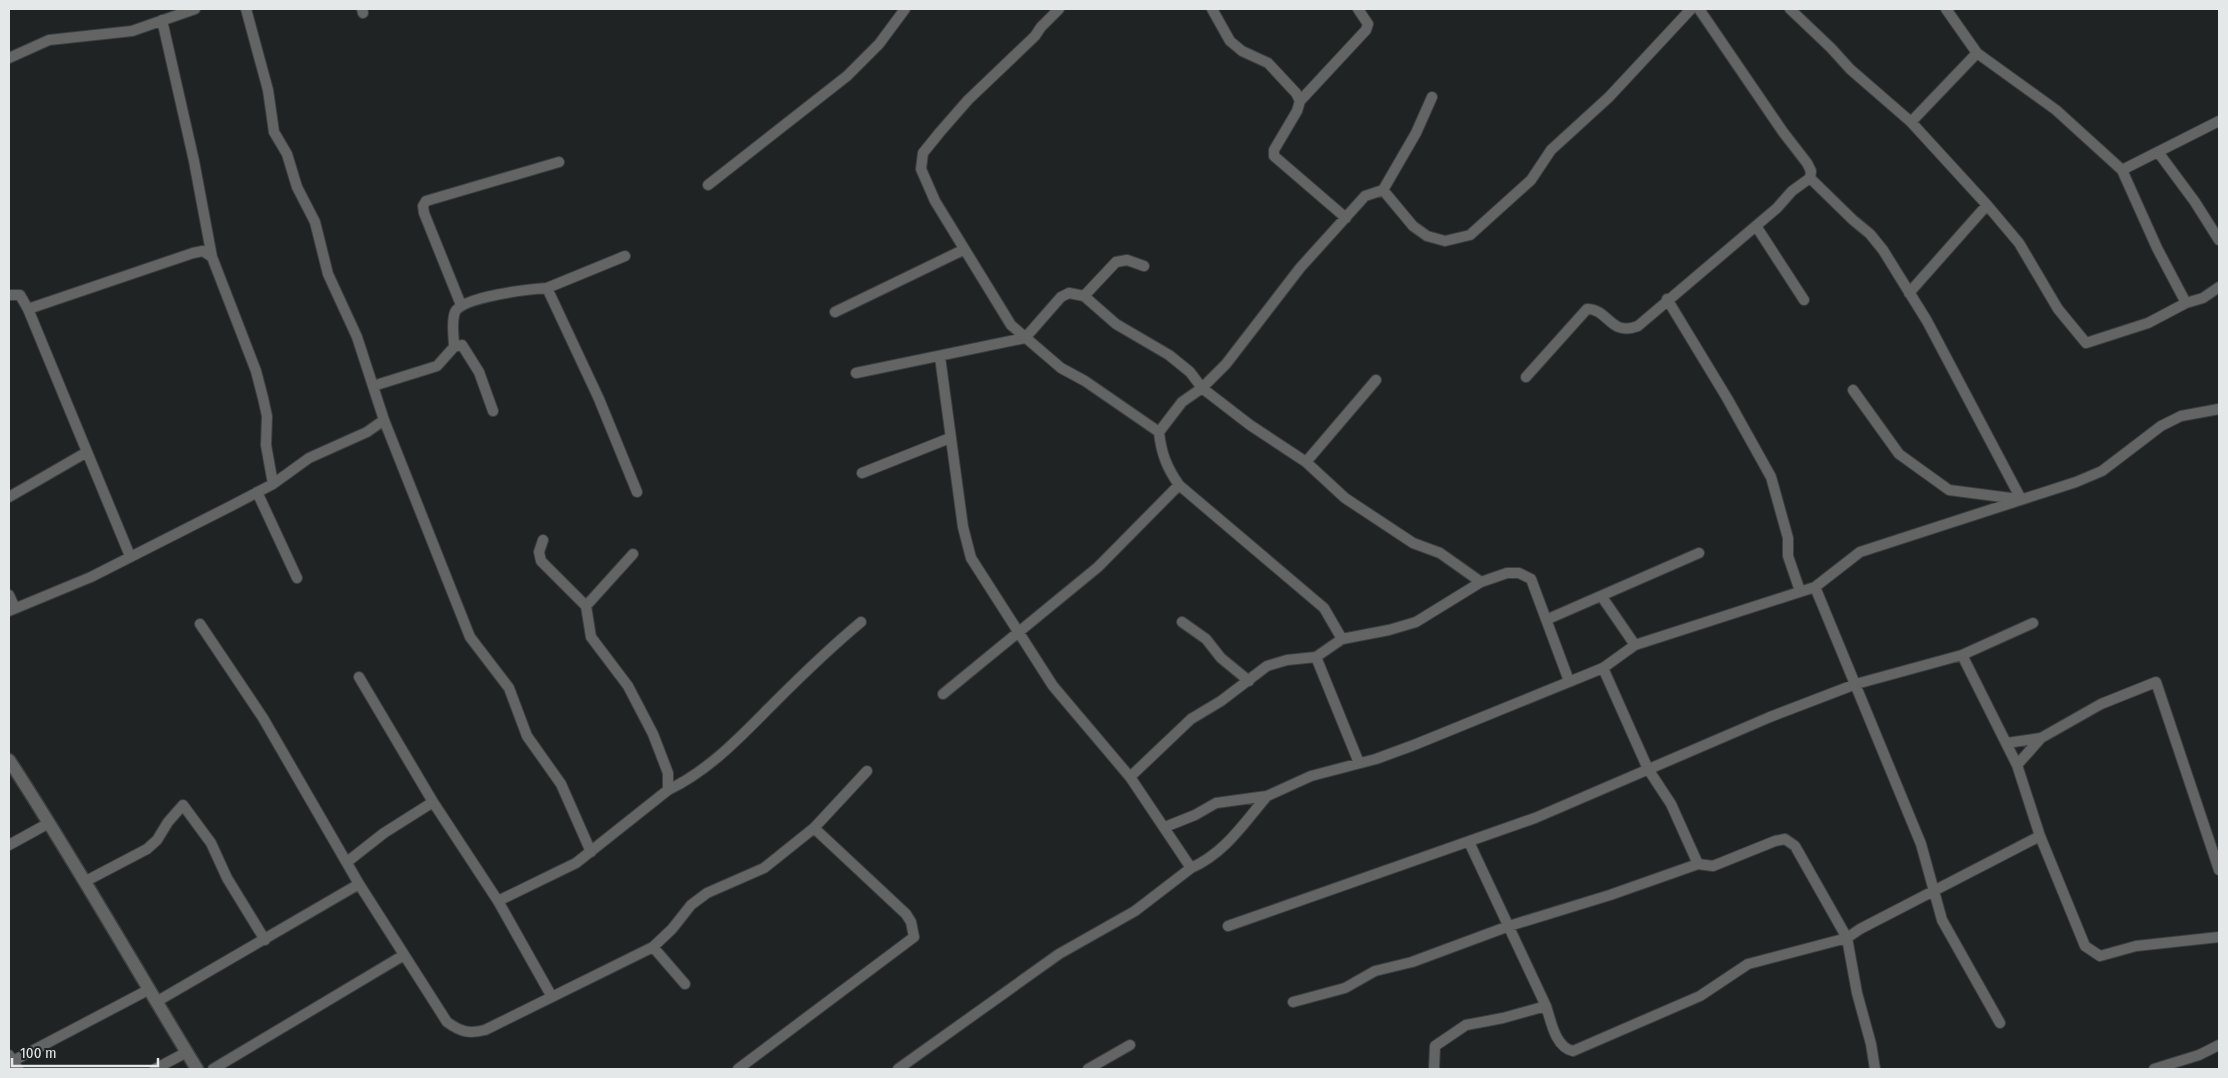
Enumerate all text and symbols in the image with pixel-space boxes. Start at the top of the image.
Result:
scale bar [12,1036,159,1068]
text: 100 m [20,1044,57,1062]

